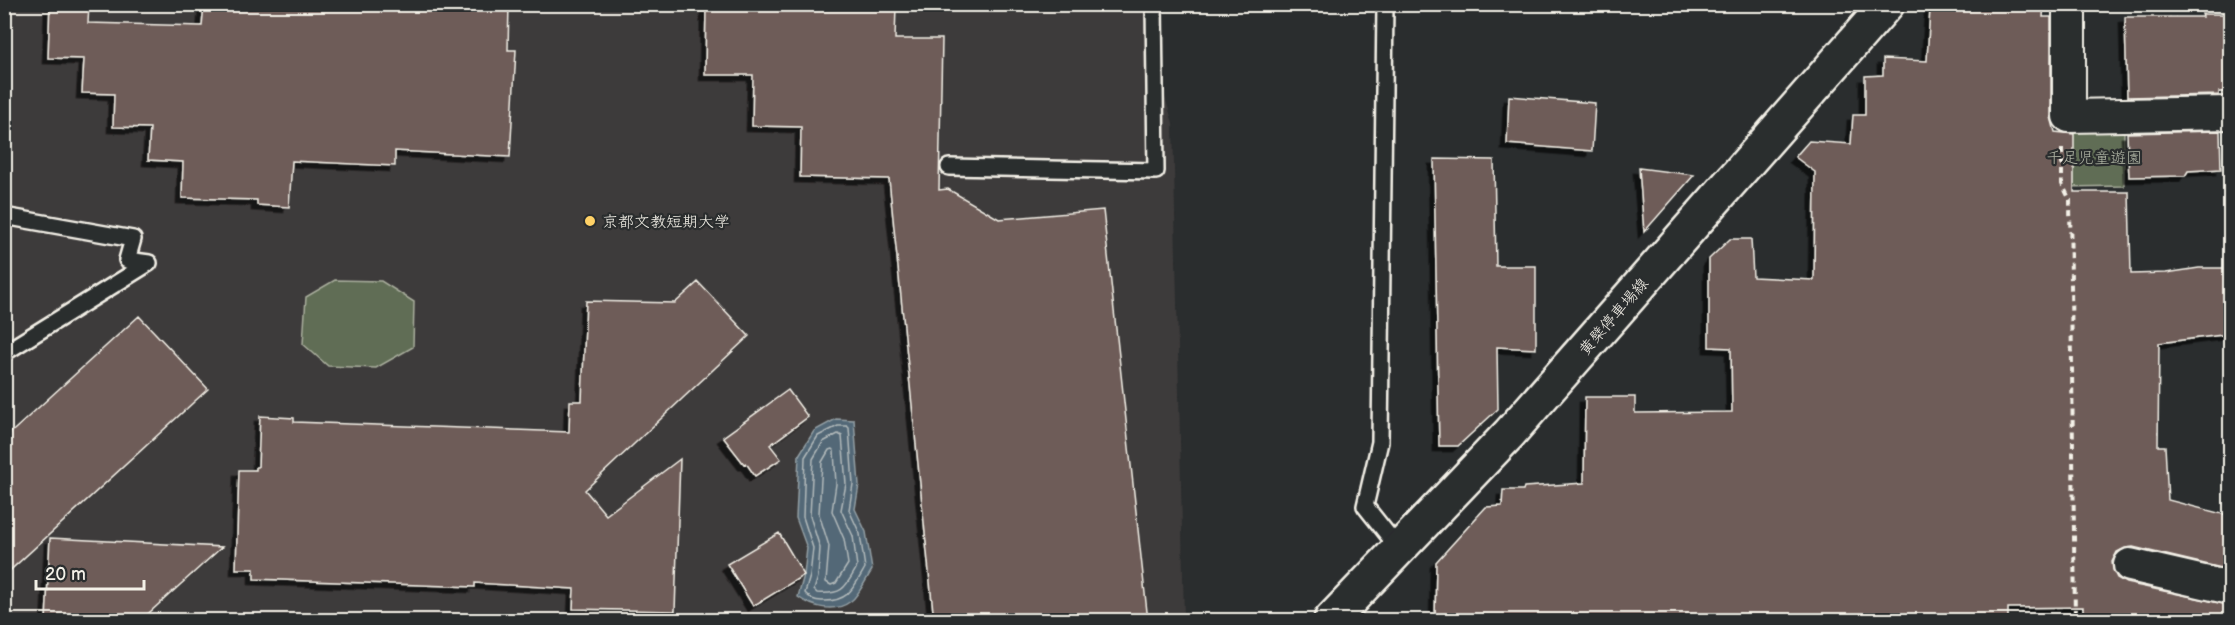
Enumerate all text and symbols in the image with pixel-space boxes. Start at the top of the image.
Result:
park label: 千足児童遊園 [2046,149,2142,168]
place label: 京都文教短期大学 [602,213,730,232]
marker: 京都文教短期大学 [583,214,597,228]
street label: 黄檗停車場線 [1575,275,1653,359]
scale bar [36,553,144,591]
text: 20 m [45,564,86,585]

